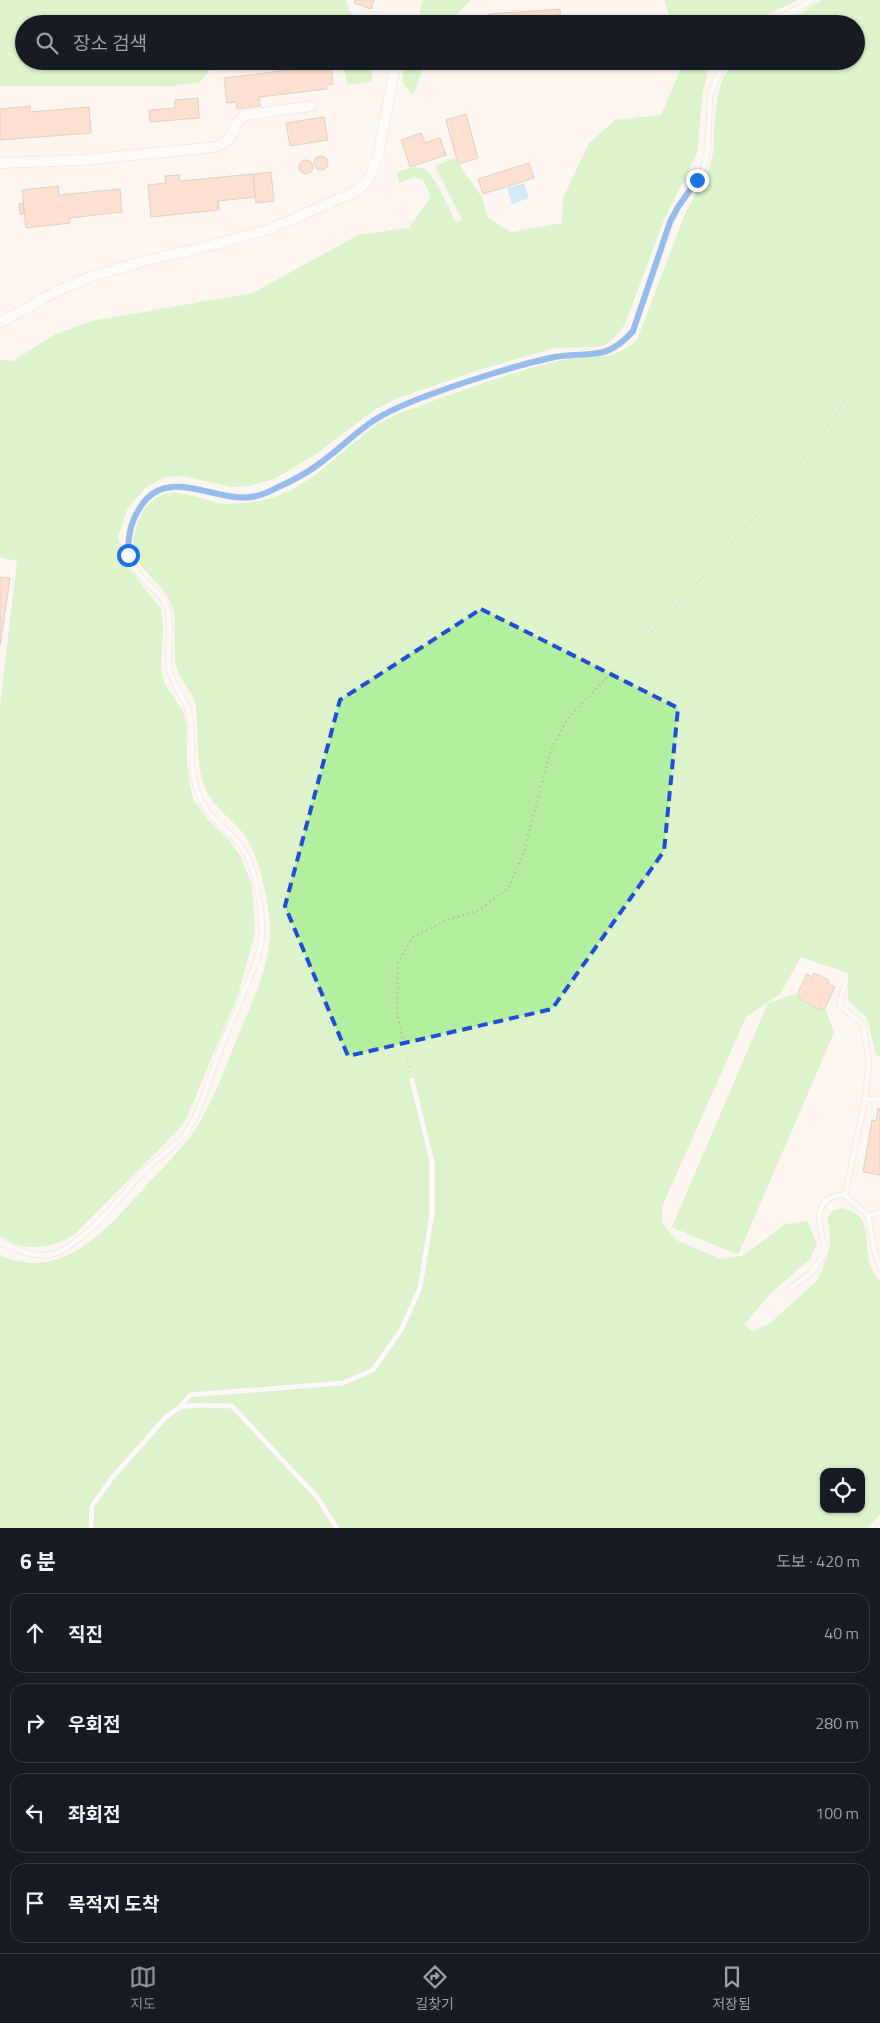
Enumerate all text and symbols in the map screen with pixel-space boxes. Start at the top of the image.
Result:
search box [15,15,865,70]
text: 장소 검색 [73,28,147,57]
icon: search [33,29,61,57]
route end [686,169,709,192]
route start [117,544,140,567]
map controls [820,1468,865,1513]
button: locate [820,1468,865,1513]
text: 6 분 [20,1545,56,1577]
text: 도보 · 420 m [776,1549,860,1573]
icon: ahead [21,1619,49,1647]
text: 직진 [68,1619,103,1648]
text: 40 m [824,1621,859,1645]
icon: right [21,1709,49,1737]
text: 우회전 [68,1709,120,1738]
text: 280 m [815,1711,859,1735]
icon: left [21,1799,49,1827]
text: 좌회전 [68,1799,120,1828]
text: 100 m [815,1801,859,1825]
icon: arrive [21,1889,49,1917]
text: 목적지 도착 [68,1889,160,1918]
tab: 지도 [129,1963,157,2014]
tab: 길찾기 [415,1963,454,2014]
tab: 저장됨 [712,1963,751,2014]

